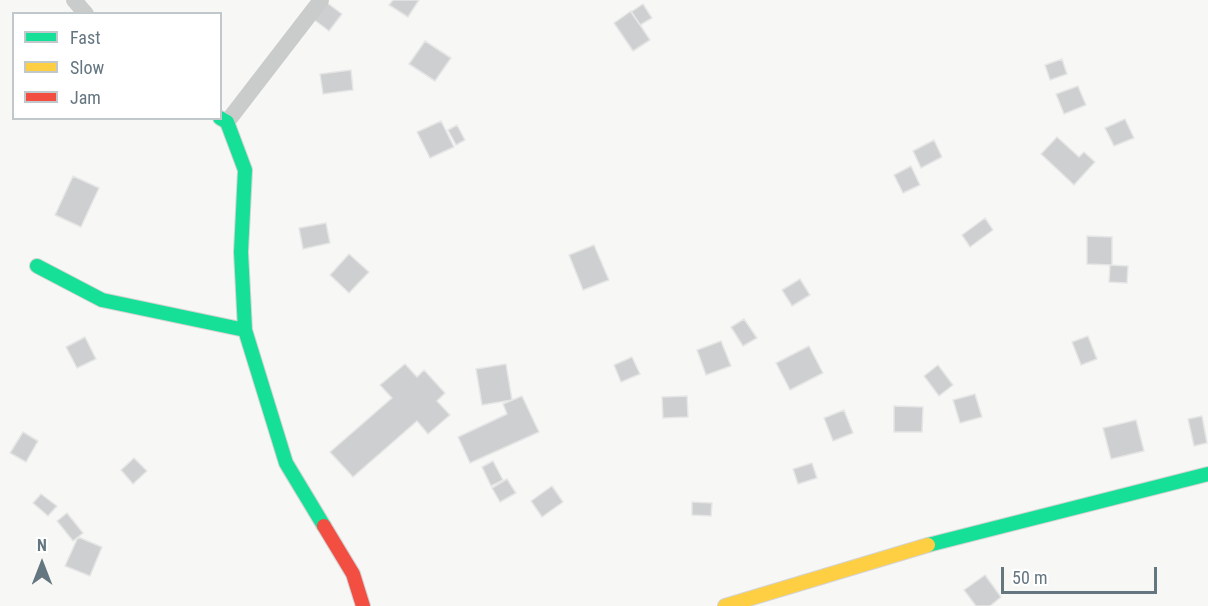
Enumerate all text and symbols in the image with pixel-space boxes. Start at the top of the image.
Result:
legend [12,12,222,120]
text: Fast [70,27,101,48]
text: Slow [70,57,104,78]
text: Jam [70,87,101,108]
north arrow [12,534,72,594]
text: N [37,536,47,555]
scale bar [1004,555,1160,593]
text: 50 m [1012,567,1047,588]

